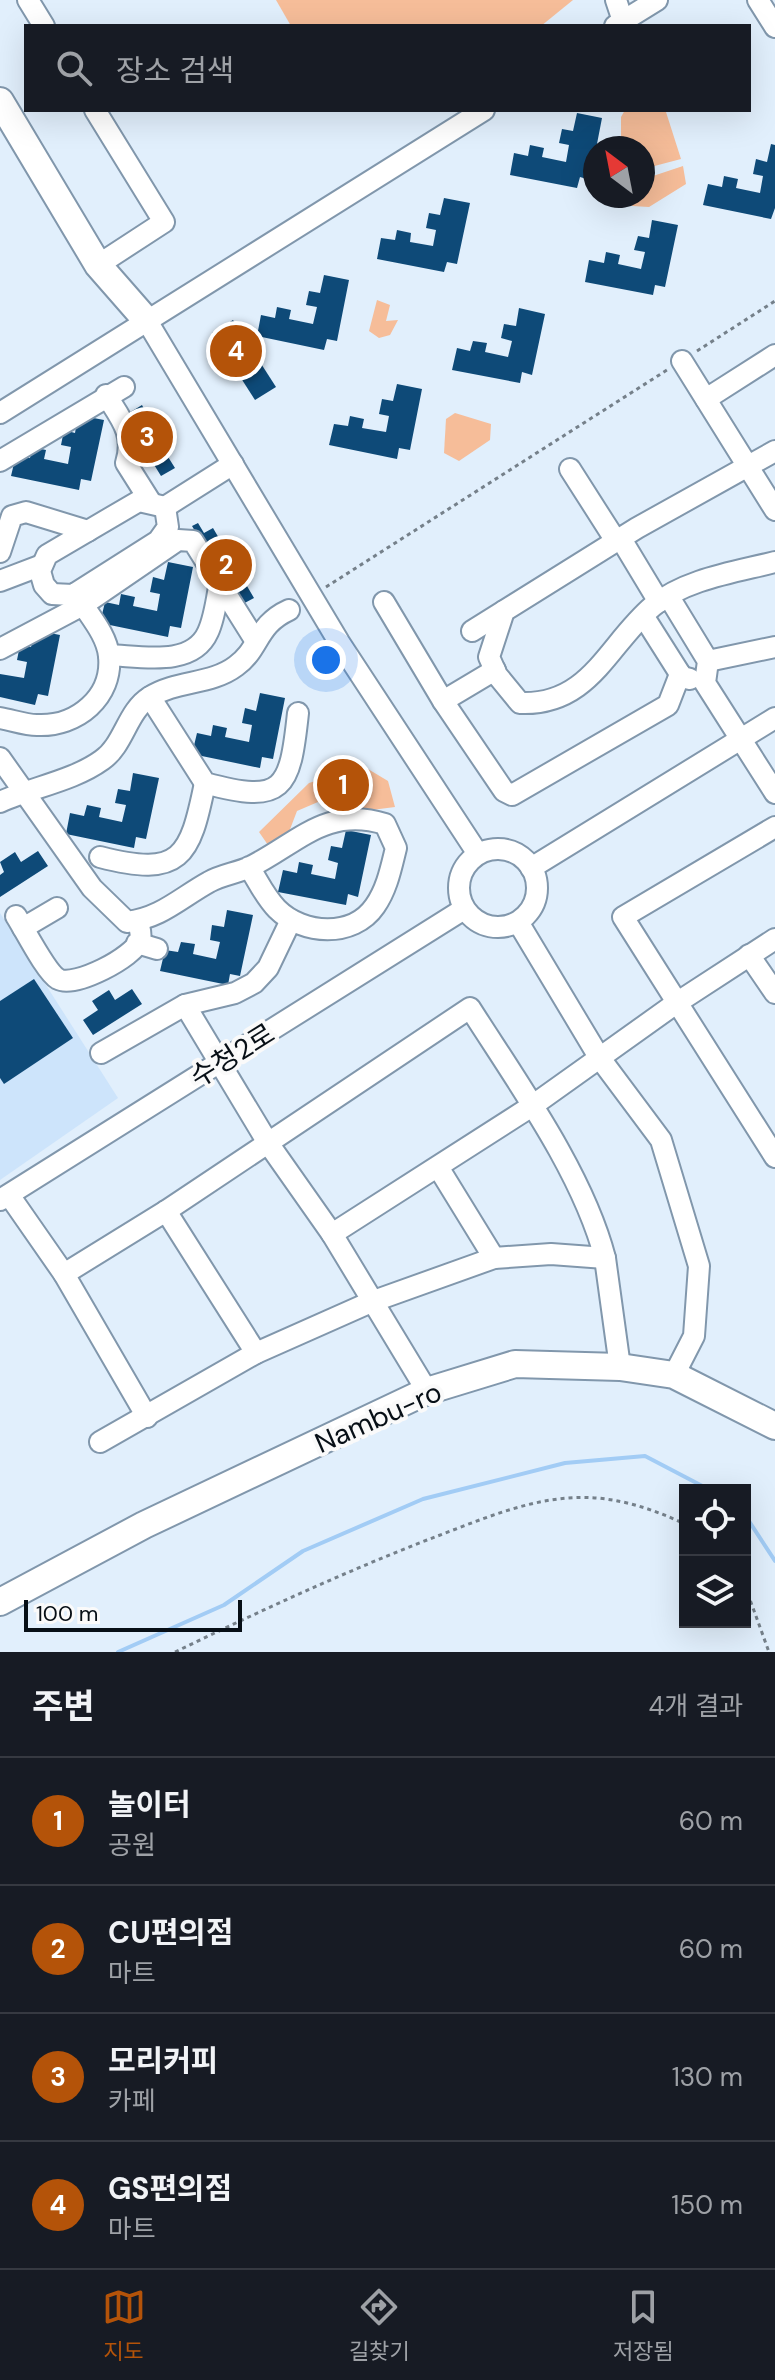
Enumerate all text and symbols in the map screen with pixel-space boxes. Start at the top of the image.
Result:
search box [24,24,751,112]
icon: search [52,46,96,90]
text: 장소 검색 [116,51,234,90]
north arrow [583,136,655,208]
pin: 4 [210,321,262,381]
pin: 3 [121,407,173,467]
pin: 2 [200,535,252,595]
your location [306,640,346,680]
pin: 1 [317,755,369,815]
street label: 수청2로 [183,1015,282,1096]
street label: Nambu-ro [309,1373,447,1462]
map controls [679,1484,751,1628]
button: locate [679,1484,751,1556]
button: layers [679,1556,751,1628]
scale bar [24,1596,242,1632]
text: 100 m [36,1599,98,1628]
text: 주변 [32,1684,95,1729]
text: 4개 결과 [649,1689,743,1723]
text: 놀이터 [108,1785,191,1824]
text: 1 [53,1804,63,1838]
text: 60 m [679,1804,743,1838]
text: 공원 [108,1828,156,1862]
text: CU편의점 [108,1913,234,1952]
text: 2 [50,1932,66,1966]
text: 60 m [679,1932,743,1966]
text: 마트 [108,1956,156,1990]
text: 모리커피 [108,2041,218,2080]
text: 3 [50,2060,66,2094]
text: 130 m [672,2060,743,2094]
text: 카페 [108,2084,156,2118]
text: GS편의점 [108,2169,232,2208]
text: 4 [50,2188,66,2222]
text: 150 m [671,2188,743,2222]
text: 마트 [108,2212,156,2246]
tab: 지도 [102,2285,146,2366]
tab: 길찾기 [349,2285,409,2366]
tab: 저장됨 [613,2285,673,2366]

